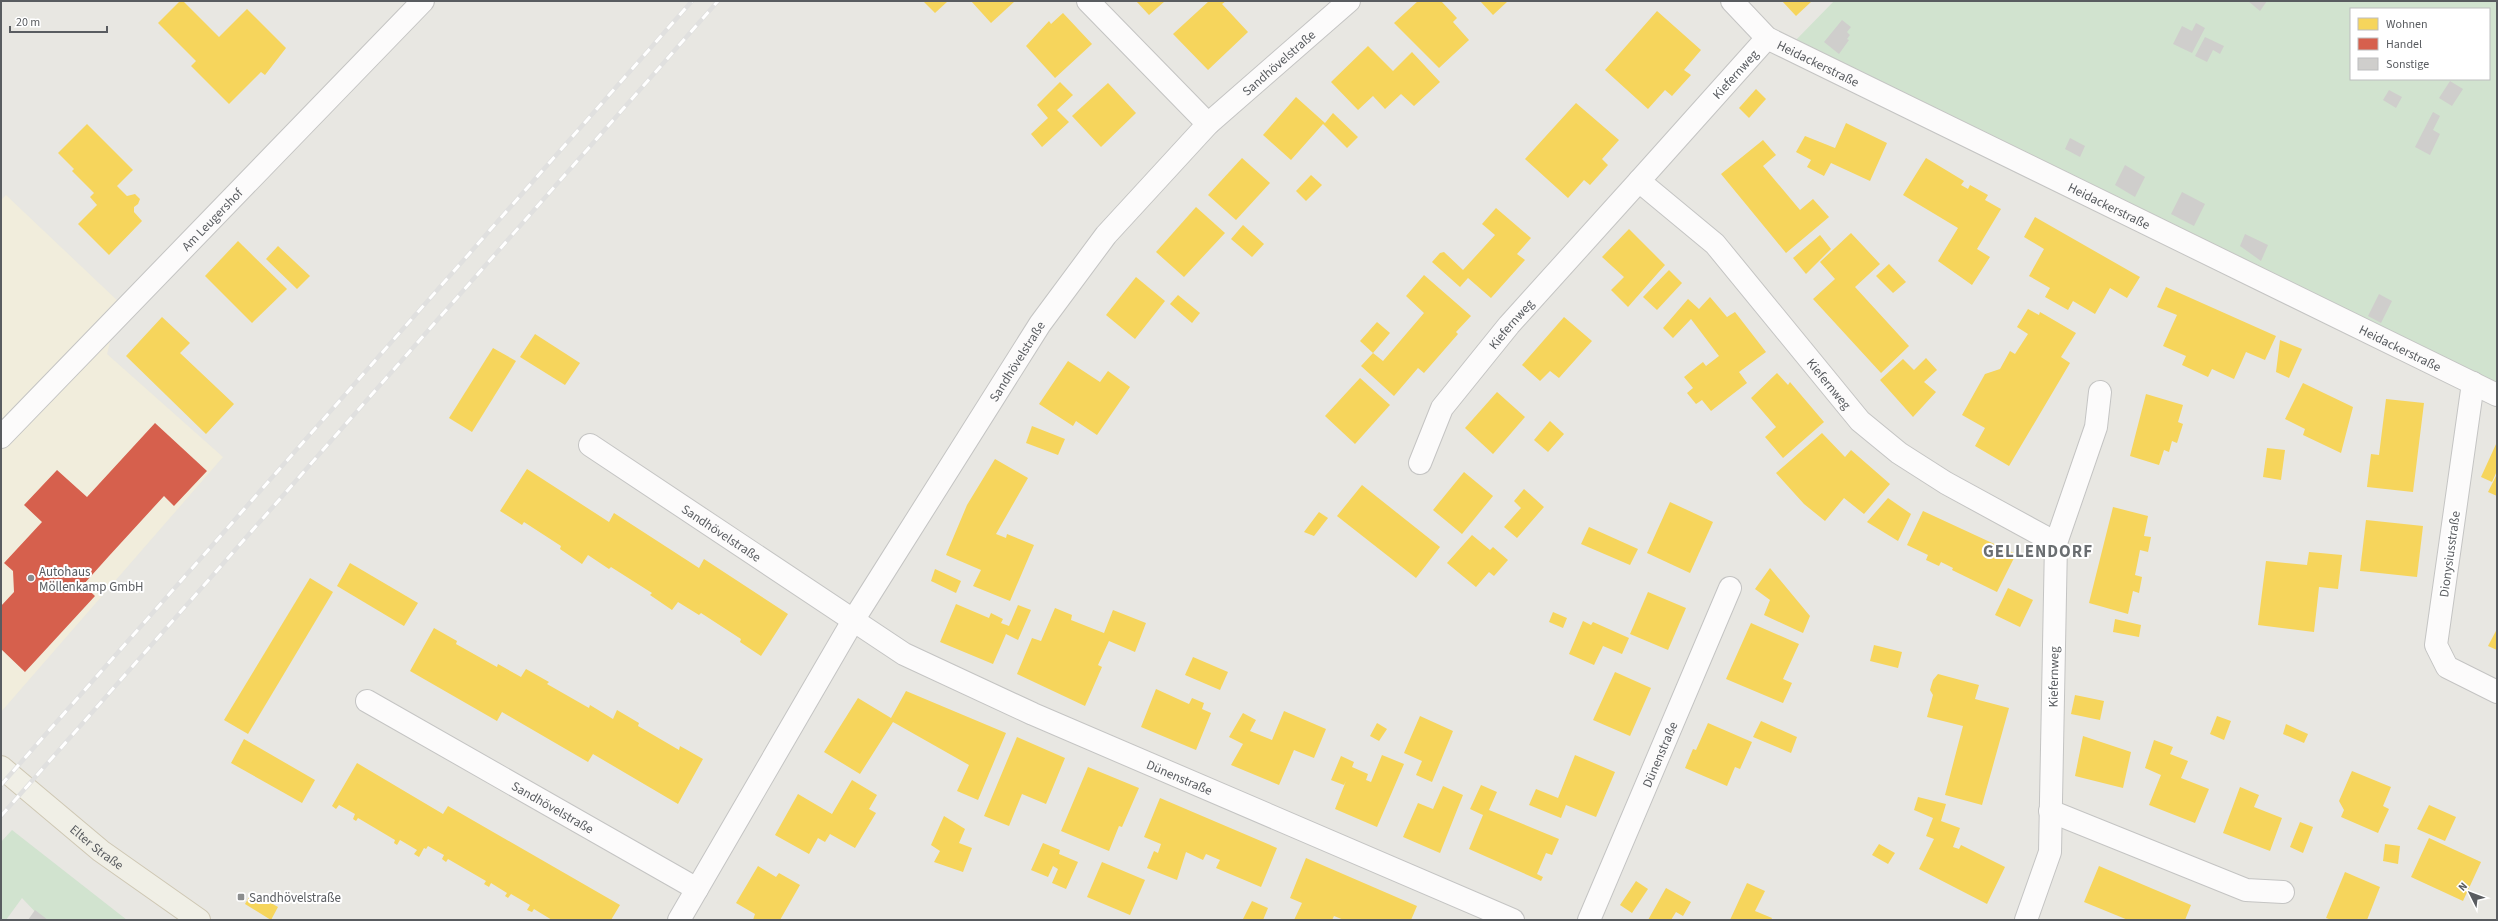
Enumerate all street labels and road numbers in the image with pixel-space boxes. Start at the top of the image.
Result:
street label: Sandhövelstraße [1239,26,1320,100]
street label: Heidackerstraße [1774,36,1862,92]
street label: Kiefernweg [1709,46,1763,103]
street label: Heidackerstraße [2065,179,2153,234]
street label: Am Leugershof [178,184,248,255]
street label: Kiefernweg [1485,295,1539,353]
street label: Sandhövelstraße [985,318,1050,405]
street label: Heidackerstraße [2356,321,2444,376]
street label: Kiefernweg [1802,355,1855,414]
street label: Sandhövelstraße [678,500,764,566]
street label: Dionysiusstraße [2435,510,2465,598]
street label: Kiefernweg [2044,646,2064,708]
street label: Dünenstraße [1638,719,1682,790]
street label: Dünenstraße [1143,756,1215,800]
street label: Sandhövelstraße [508,777,597,838]
street label: Elter Straße [66,821,127,874]

